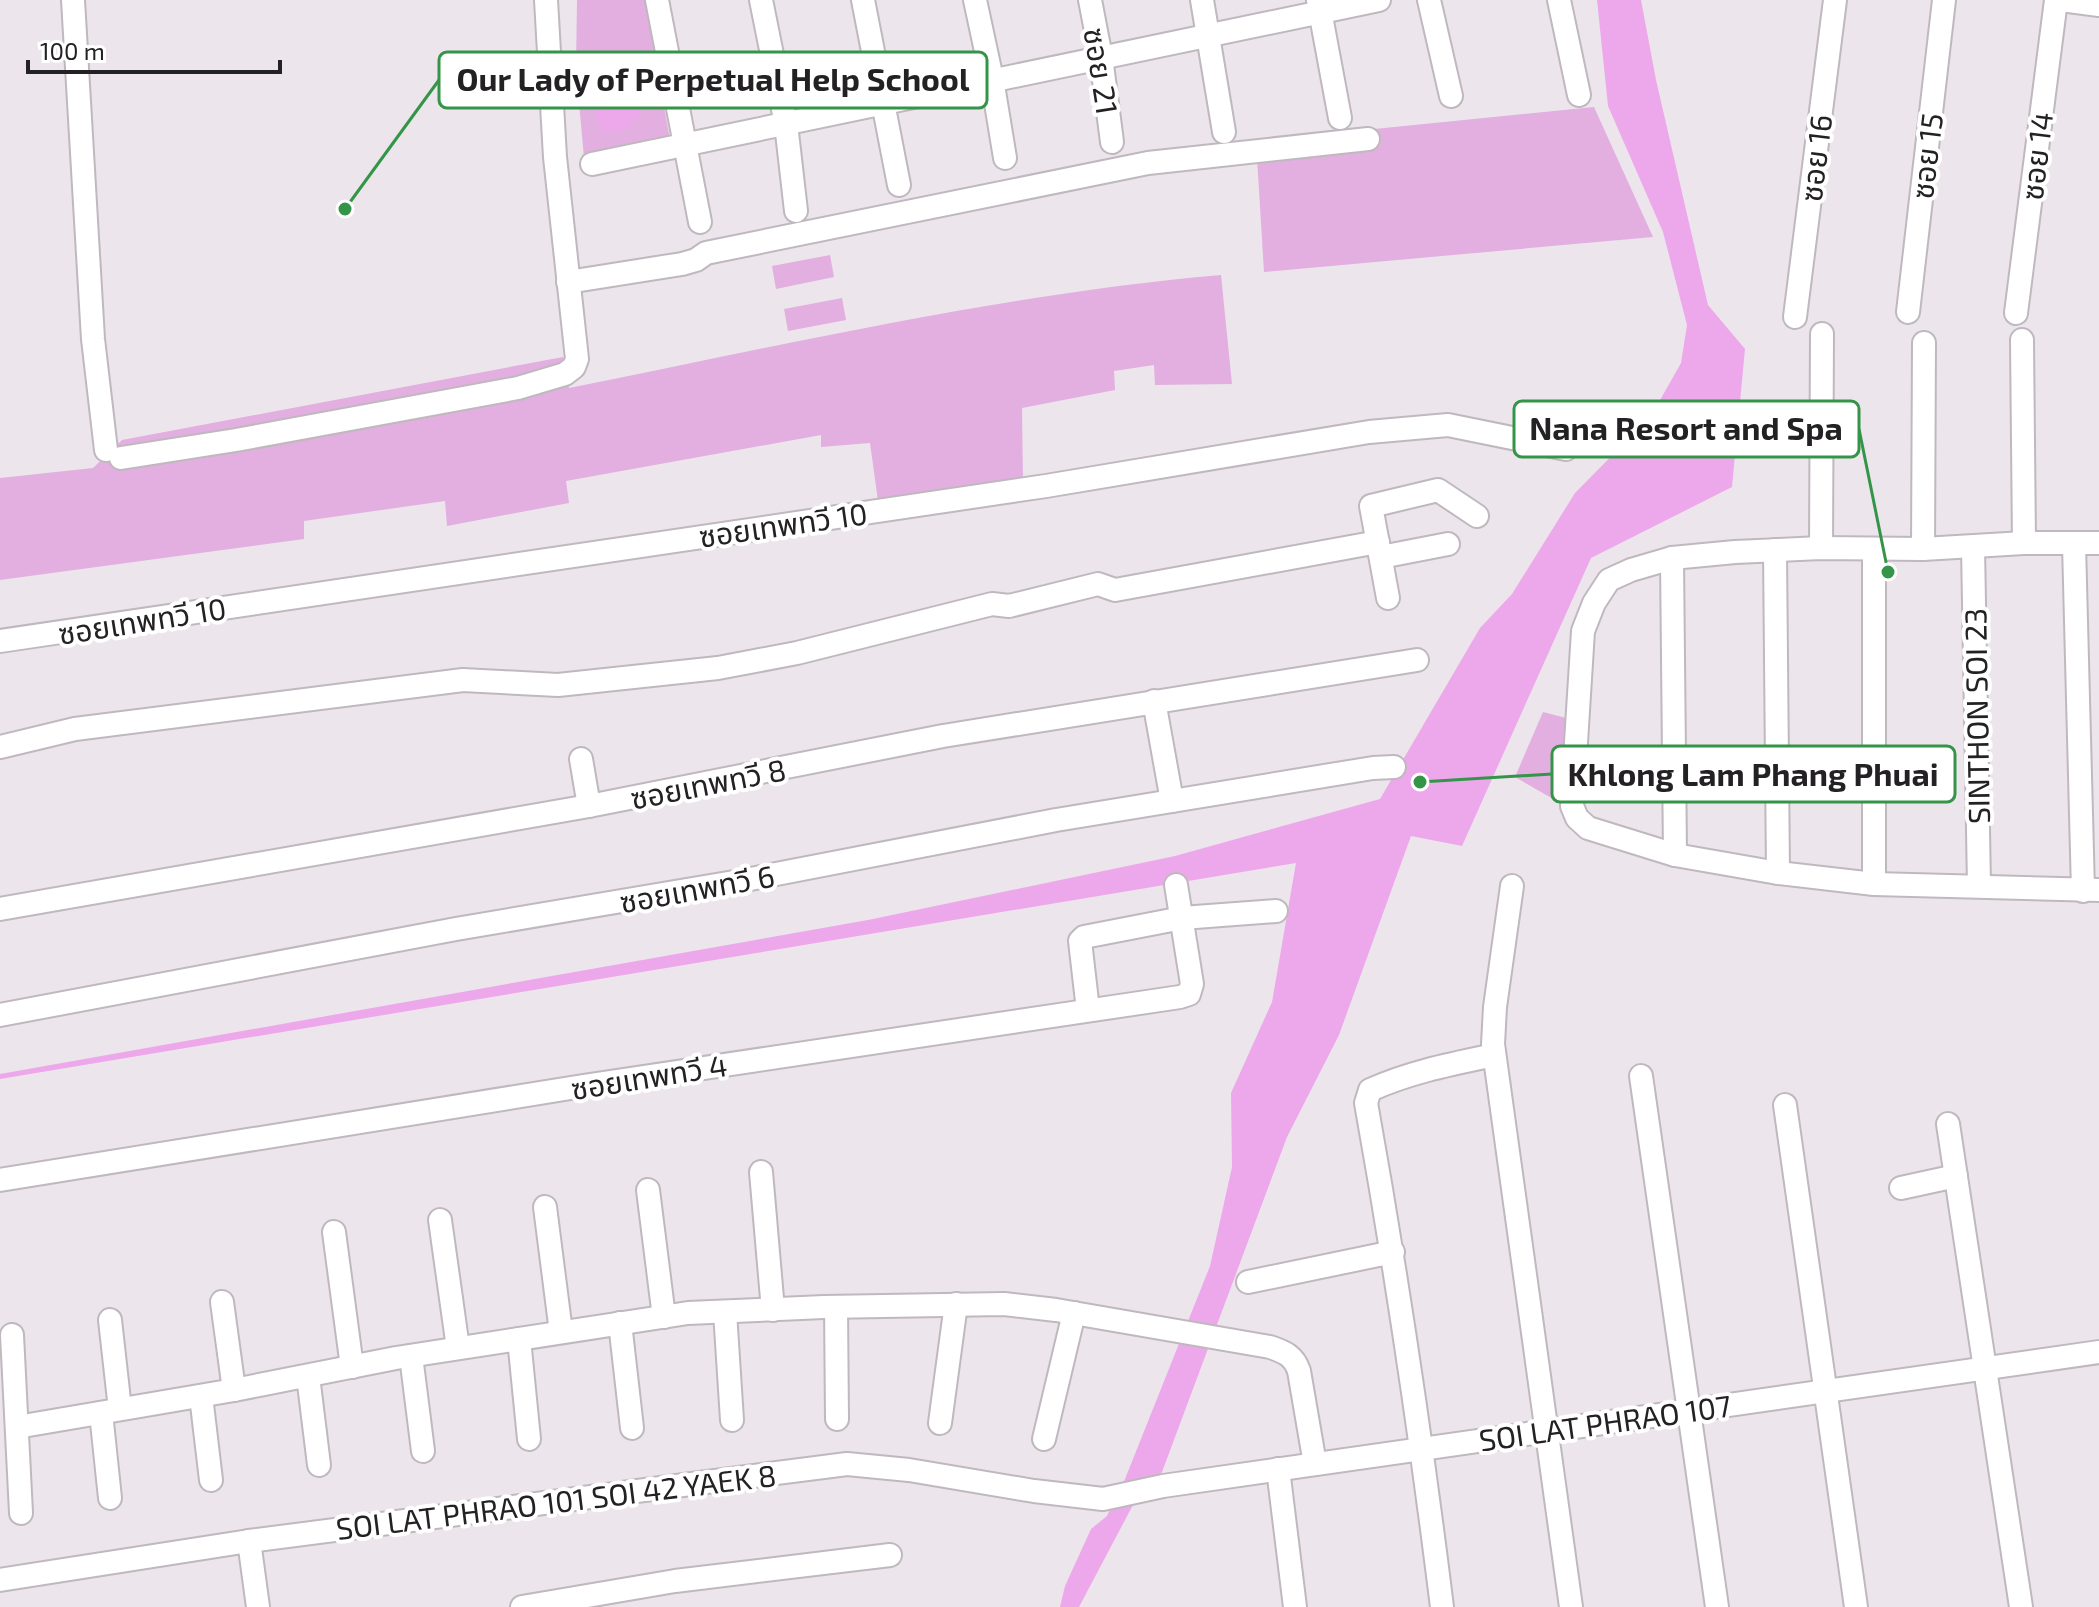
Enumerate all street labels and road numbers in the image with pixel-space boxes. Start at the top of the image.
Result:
street label: ซอย 21 [1077,25,1127,117]
street label: ซอย 14 [2013,110,2059,202]
street label: ซอย 15 [1903,111,1949,201]
street label: ซอย 16 [1792,112,1838,204]
street label: ซอยเทพทวี 10 [697,494,869,554]
street label: ซอยเทพทวี 10 [56,589,228,651]
street label: SINTHON SOI 23 [1956,608,1996,824]
street label: ซอยเทพทวี 8 [627,750,789,816]
street label: ซอยเทพทวี 6 [617,857,777,919]
street label: ซอยเทพทวี 4 [568,1046,730,1106]
street label: SOI LAT PHRAO 107 [1477,1386,1733,1458]
street label: SOI LAT PHRAO 101 SOI 42 YAEK 8 [334,1456,778,1546]

